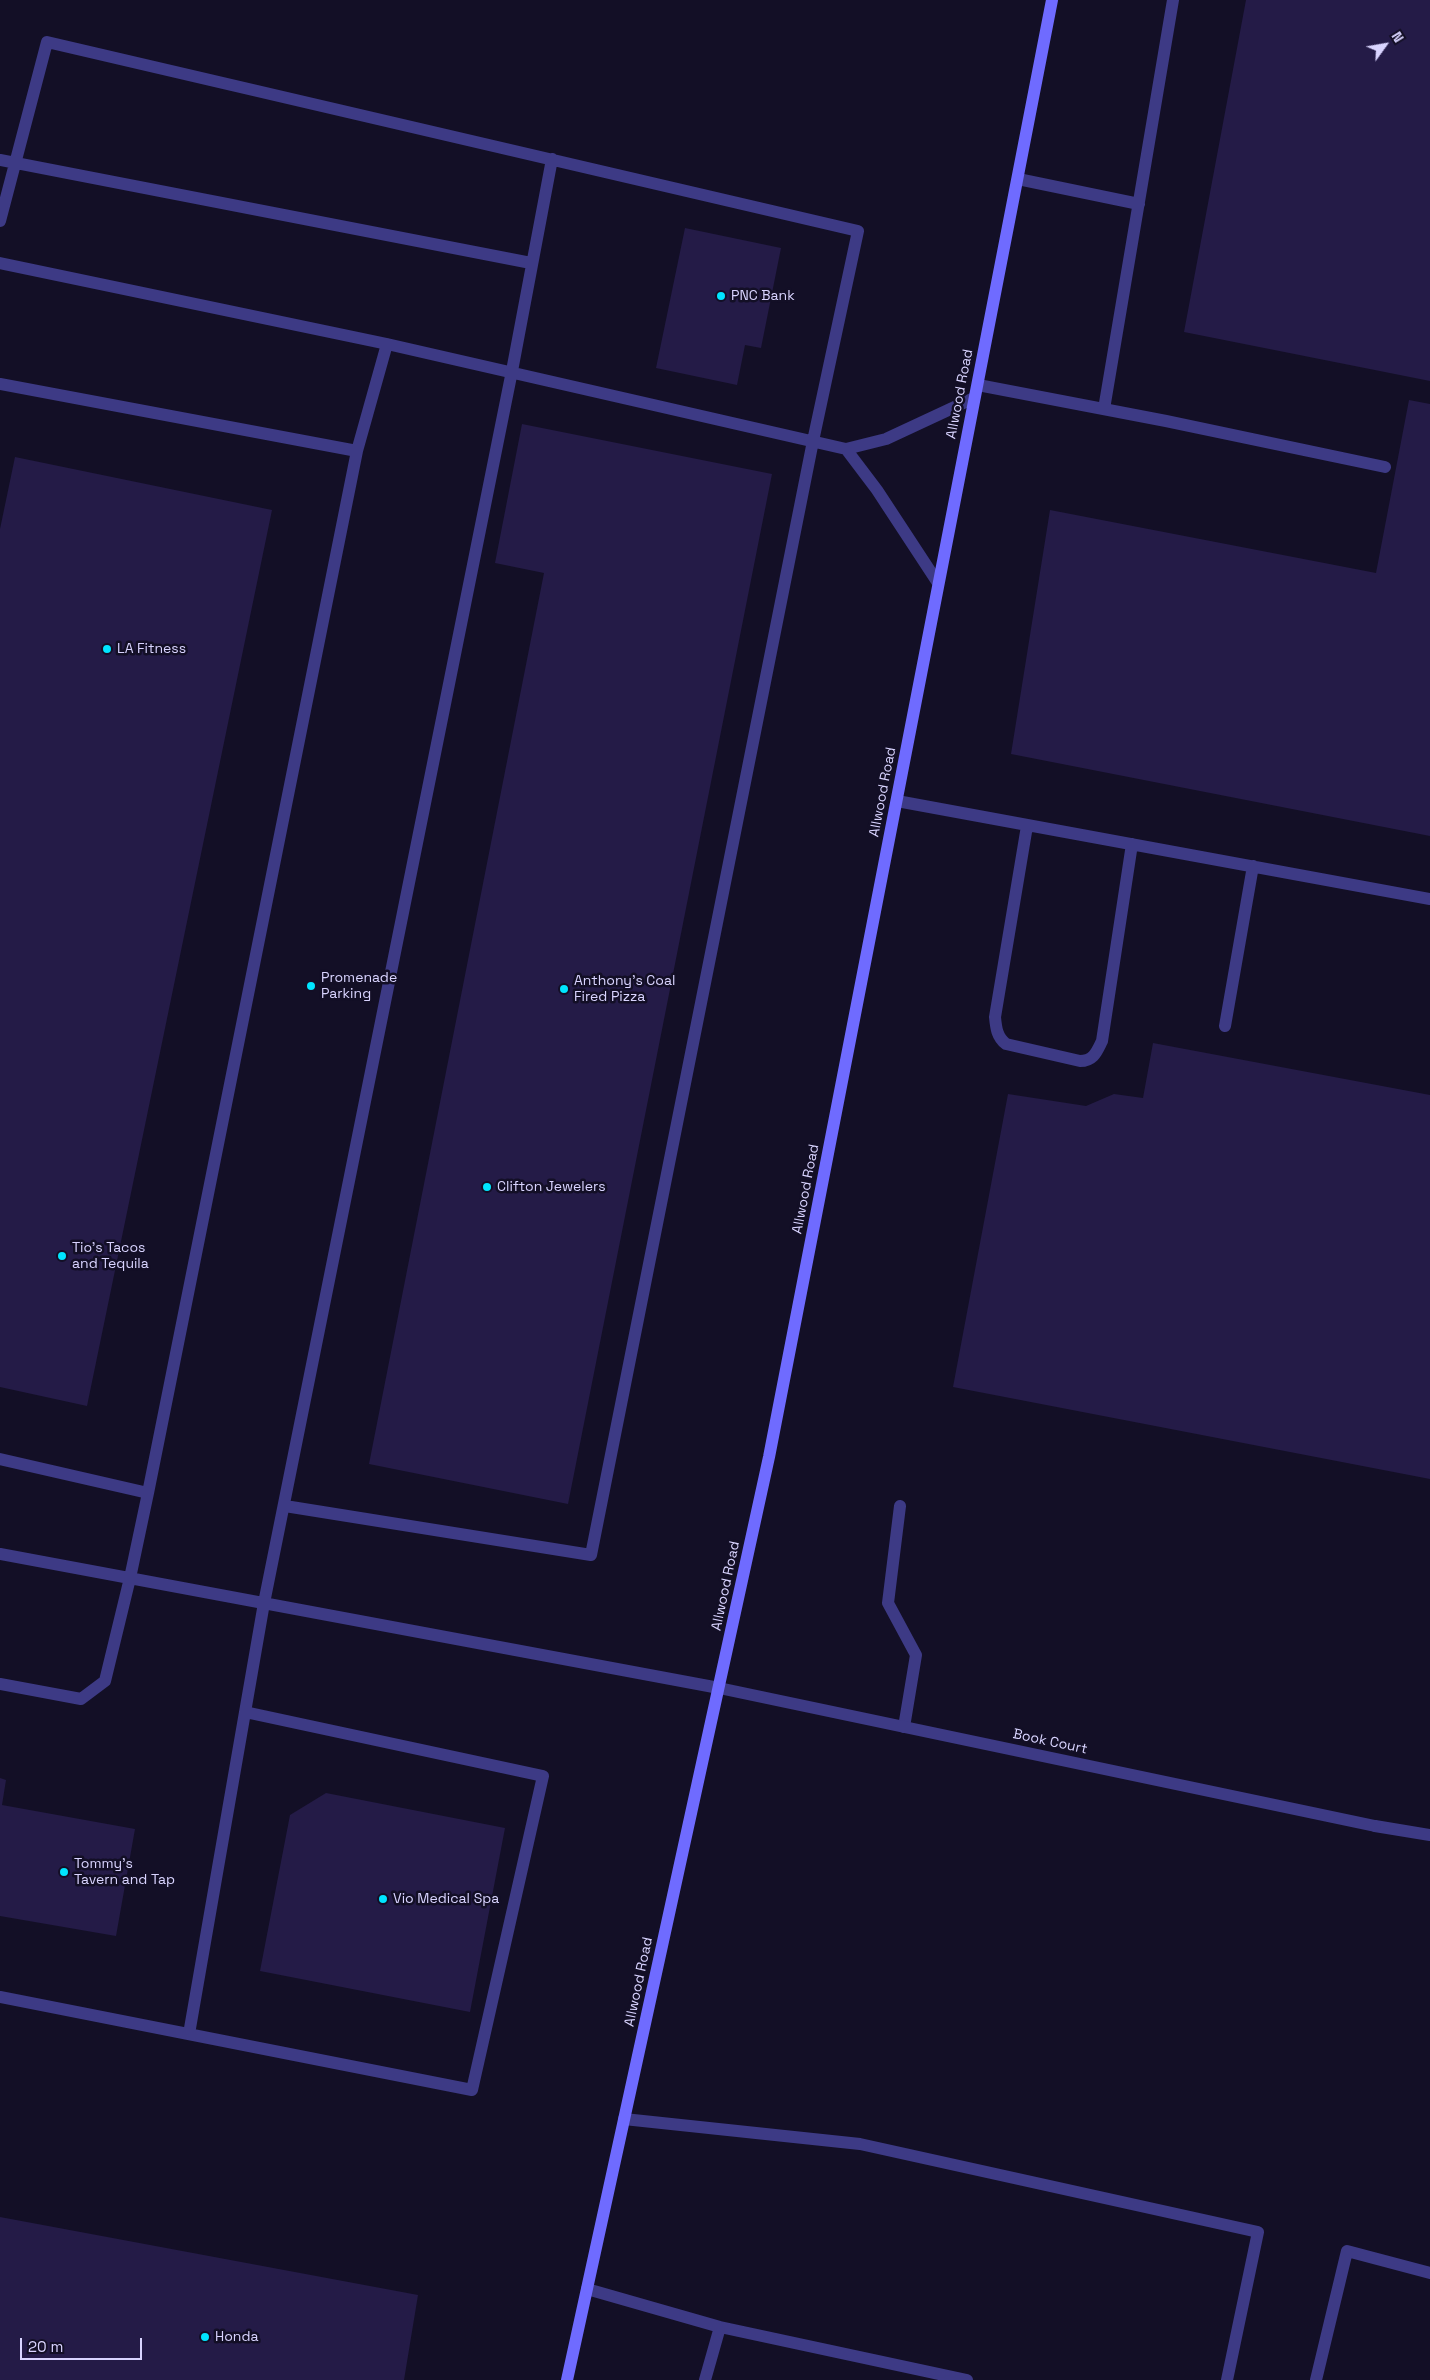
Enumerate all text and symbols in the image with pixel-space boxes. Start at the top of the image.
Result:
north arrow [1360,20,1410,70]
text: N [1388,28,1408,46]
place label: PNC Bank [731,288,795,304]
marker: PNC Bank [715,290,727,302]
street label: Allwood Road [943,348,977,440]
place label: LA Fitness [117,641,186,657]
marker: LA Fitness [101,643,113,655]
street label: Allwood Road [866,746,900,838]
place label: Promenade Parking [321,970,397,1002]
place label: Anthony's Coal Fired Pizza [574,973,675,1006]
marker: Promenade Parking [305,980,317,992]
marker: Anthony's Coal Fired Pizza [558,983,570,995]
street label: Allwood Road [789,1143,823,1235]
place label: Clifton Jewelers [497,1179,606,1195]
marker: Clifton Jewelers [481,1181,493,1193]
place label: Tio's Tacos and Tequila [72,1240,149,1272]
marker: Tio's Tacos and Tequila [56,1250,68,1262]
street label: Allwood Road [708,1540,744,1632]
street label: Book Court [1011,1726,1089,1758]
place label: Tommy's Tavern and Tap [74,1856,175,1888]
marker: Tommy's Tavern and Tap [58,1866,70,1878]
place label: Vio Medical Spa [393,1891,499,1907]
marker: Vio Medical Spa [377,1893,389,1905]
street label: Allwood Road [621,1936,657,2028]
scale bar [22,2328,145,2360]
place label: Honda [215,2329,258,2345]
marker: Honda [199,2331,211,2343]
text: 20 m [28,2337,63,2356]

